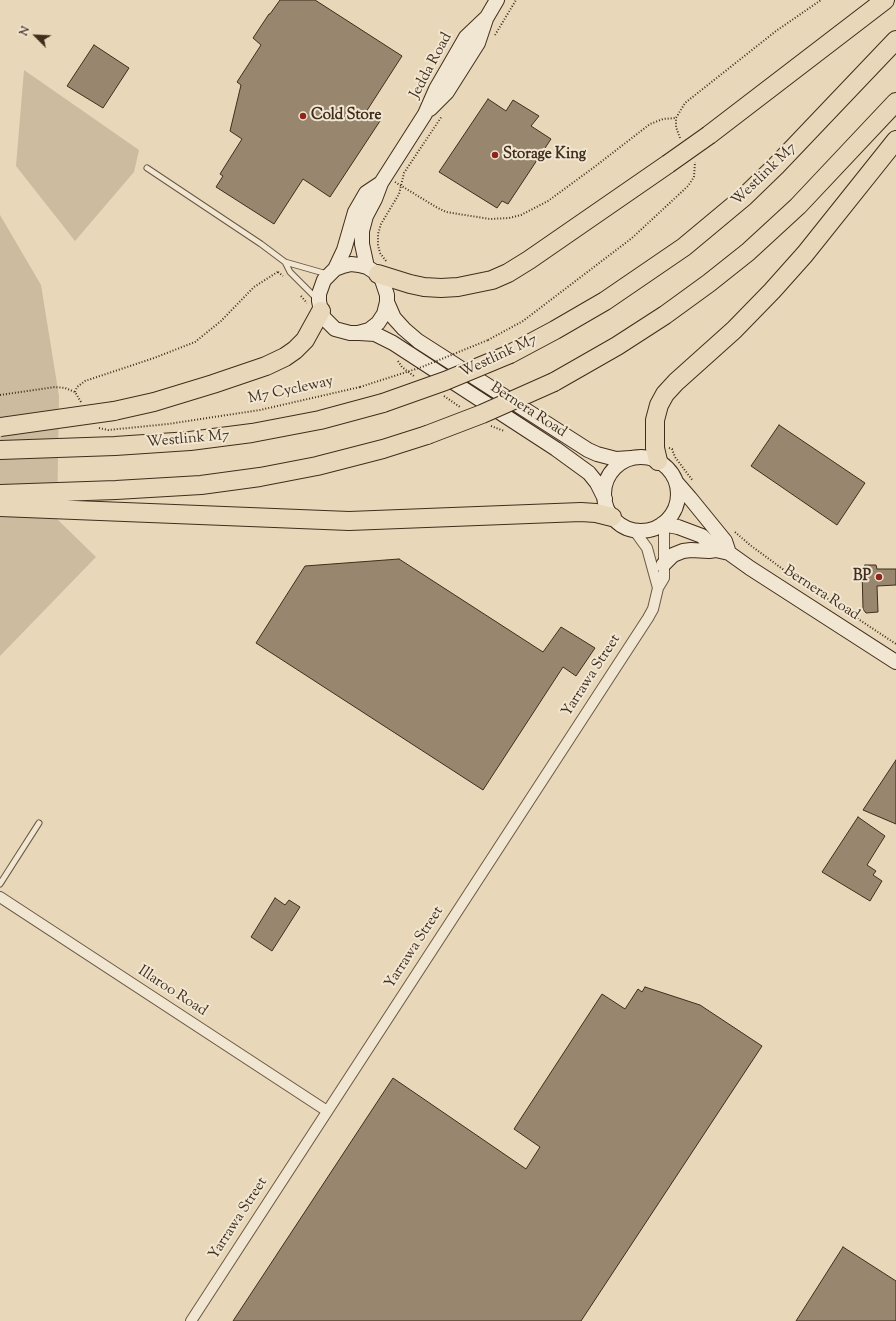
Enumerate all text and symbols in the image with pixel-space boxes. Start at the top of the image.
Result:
north arrow [16,16,56,56]
text: N [16,24,34,38]
street label: Jedda Road [407,30,457,102]
place label: Cold Store [311,107,381,125]
marker: Cold Store [298,111,308,121]
street label: Westlink M7 [729,140,801,210]
place label: Storage King [503,146,586,164]
marker: Storage King [490,150,500,160]
street label: Westlink M7 [457,331,541,383]
street label: M7 Cycleway [247,373,335,409]
street label: Bernera Road [487,380,569,442]
street label: Westlink M7 [146,427,230,453]
street label: Bernera Road [780,563,862,625]
place label: BP [853,568,871,586]
marker: BP [874,572,884,582]
street label: Yarrawa Street [559,632,625,720]
street label: Yarrawa Street [382,904,448,992]
street label: Illaroo Road [134,963,210,1021]
street label: Yarrawa Street [206,1175,272,1263]

